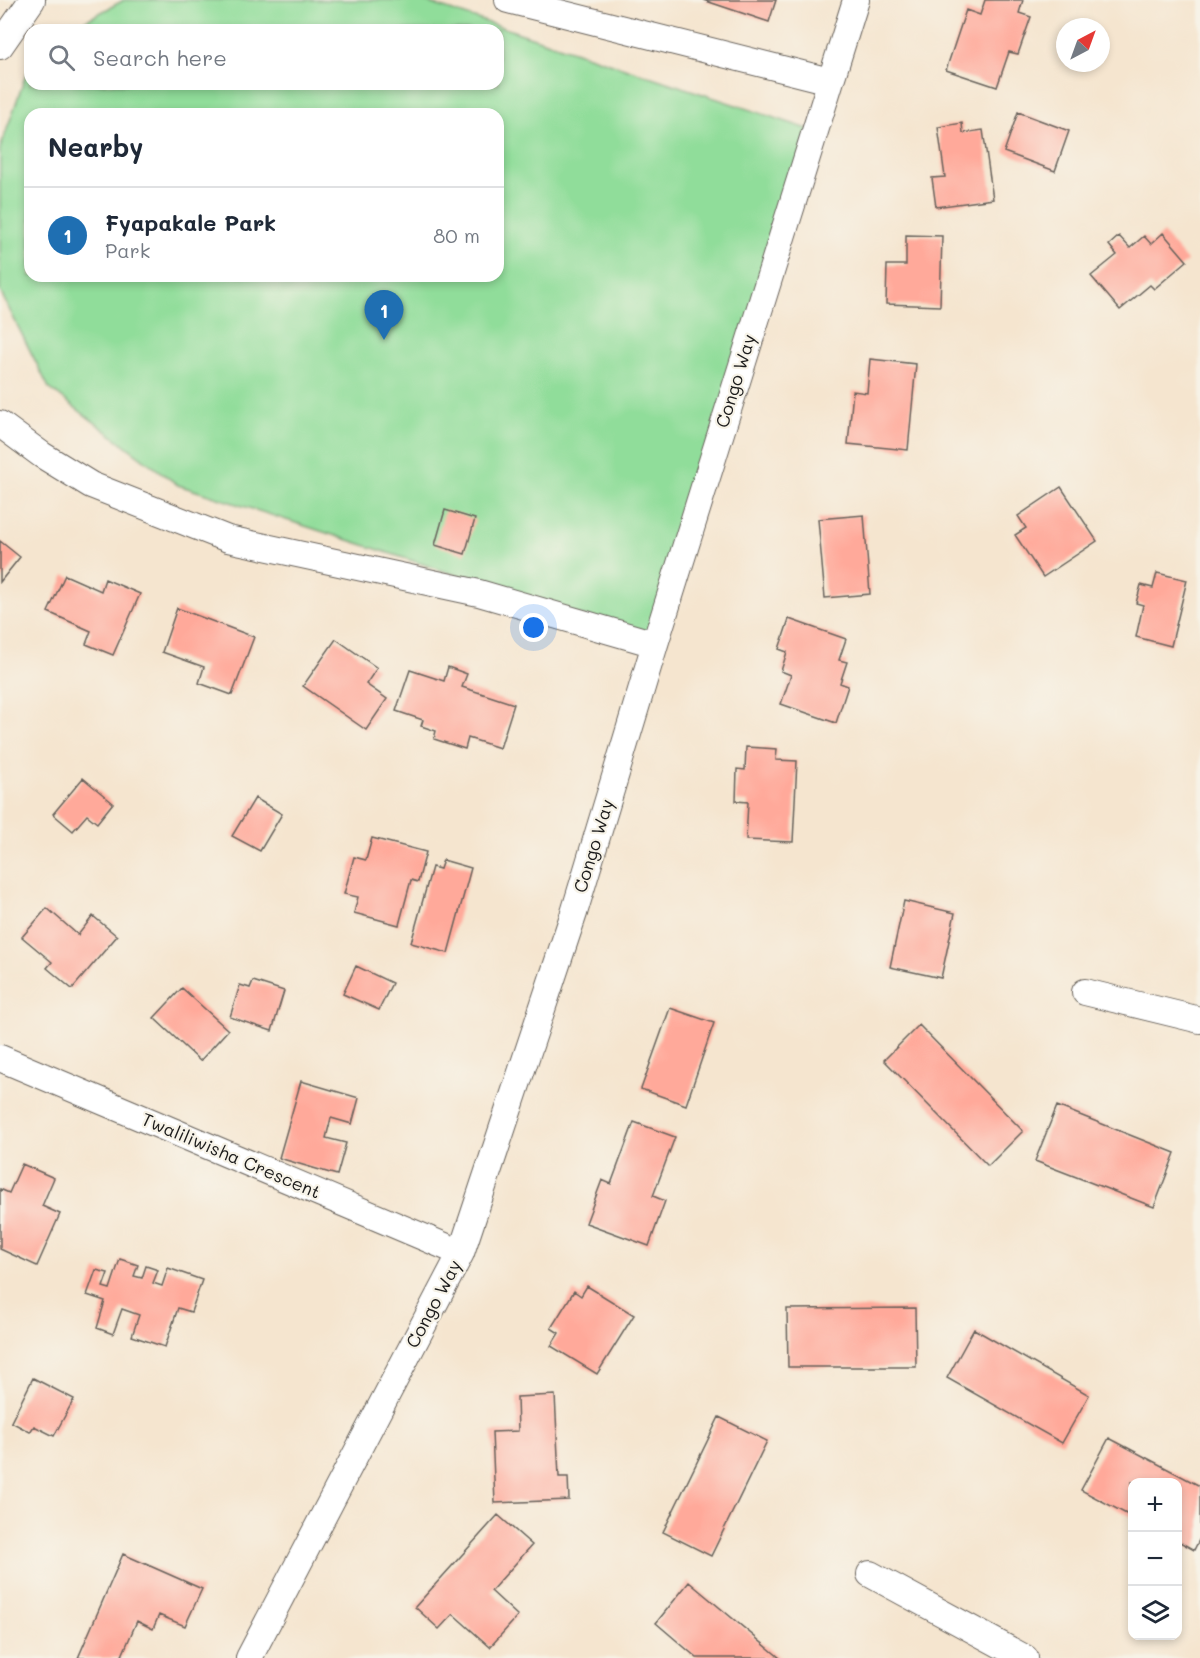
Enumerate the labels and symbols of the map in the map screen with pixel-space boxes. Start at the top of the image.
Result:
north arrow [1056,18,1110,72]
pin: 1 [364,290,404,340]
street label: Congo Way [709,331,761,430]
your location [519,613,548,642]
street label: Congo Way [567,796,619,895]
street label: Twaliliwisha Crescent [138,1107,324,1204]
street label: Congo Way [400,1255,466,1352]

